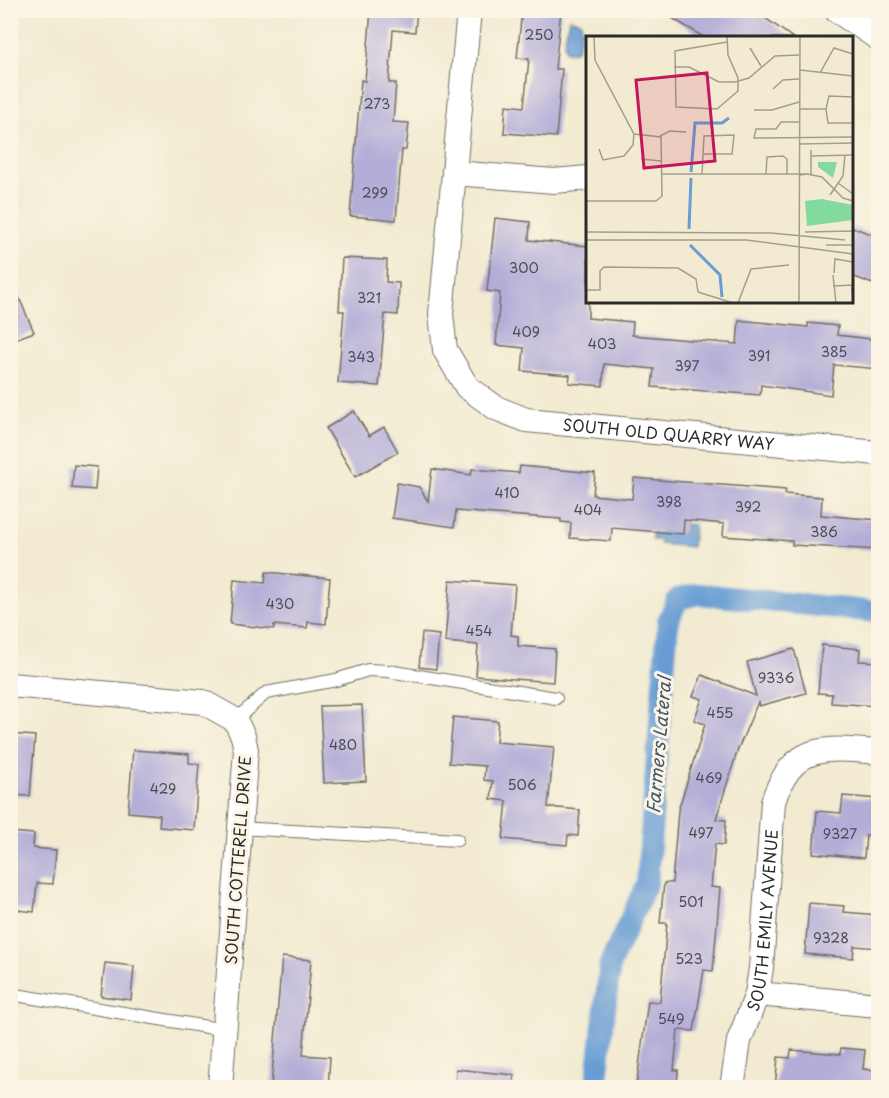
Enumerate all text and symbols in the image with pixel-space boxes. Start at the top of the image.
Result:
house number: 250 [525,24,553,45]
inset map [586,36,853,303]
house number: 273 [364,93,390,114]
house number: 299 [362,182,389,203]
house number: 300 [509,257,539,278]
house number: 321 [357,287,381,308]
house number: 409 [512,321,540,342]
house number: 403 [588,333,616,354]
house number: 385 [821,341,847,362]
house number: 391 [748,345,770,366]
house number: 343 [347,346,375,367]
house number: 397 [675,355,700,376]
street label: SOUTH OLD QUARRY WAY [562,412,776,455]
house number: 410 [495,482,519,503]
house number: 398 [656,491,682,512]
house number: 392 [735,496,761,517]
house number: 404 [574,499,602,520]
house number: 386 [810,521,838,542]
house number: 430 [266,593,294,614]
house number: 454 [465,620,493,641]
house number: 9336 [758,667,794,688]
water label: Farmers Lateral [639,673,678,814]
house number: 455 [707,702,733,723]
house number: 480 [329,734,357,755]
street label: SOUTH COTTERELL DRIVE [218,755,256,965]
house number: 469 [696,767,722,788]
house number: 506 [508,774,537,795]
house number: 429 [150,778,176,799]
house number: 497 [689,822,714,843]
house number: 9327 [823,823,857,844]
street label: SOUTH EMILY AVENUE [740,828,783,1014]
house number: 501 [678,891,704,912]
house number: 9328 [813,927,849,948]
house number: 523 [675,948,703,969]
house number: 549 [658,1008,684,1029]

